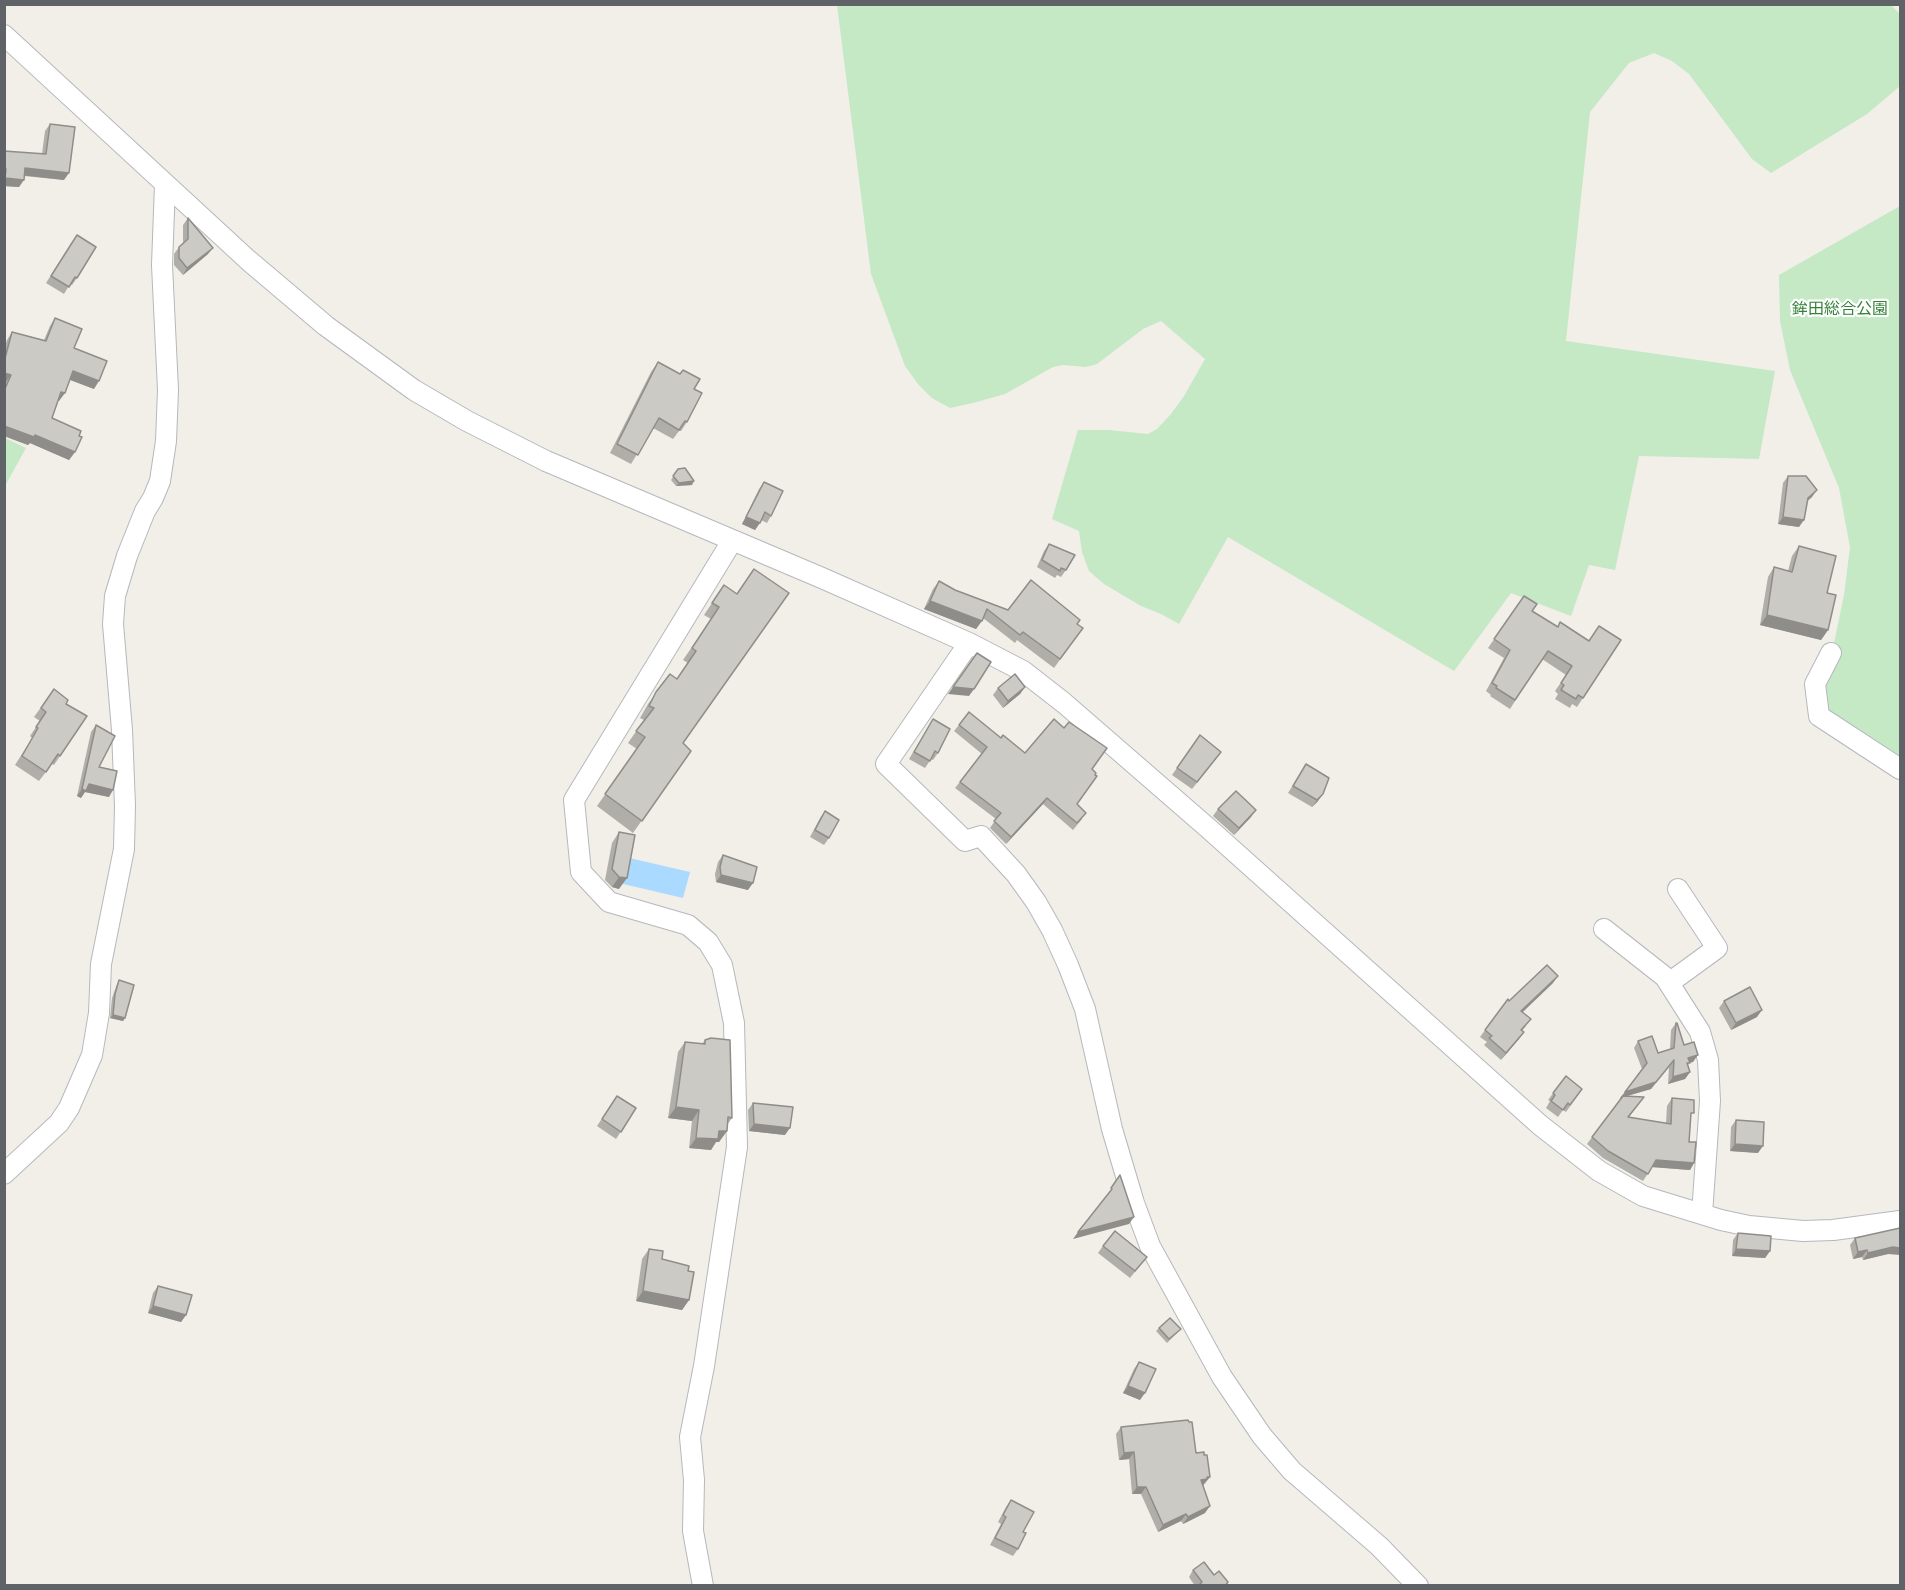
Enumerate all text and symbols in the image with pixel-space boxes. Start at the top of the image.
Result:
park label: 鉾田総合公園 [1792,300,1888,320]

